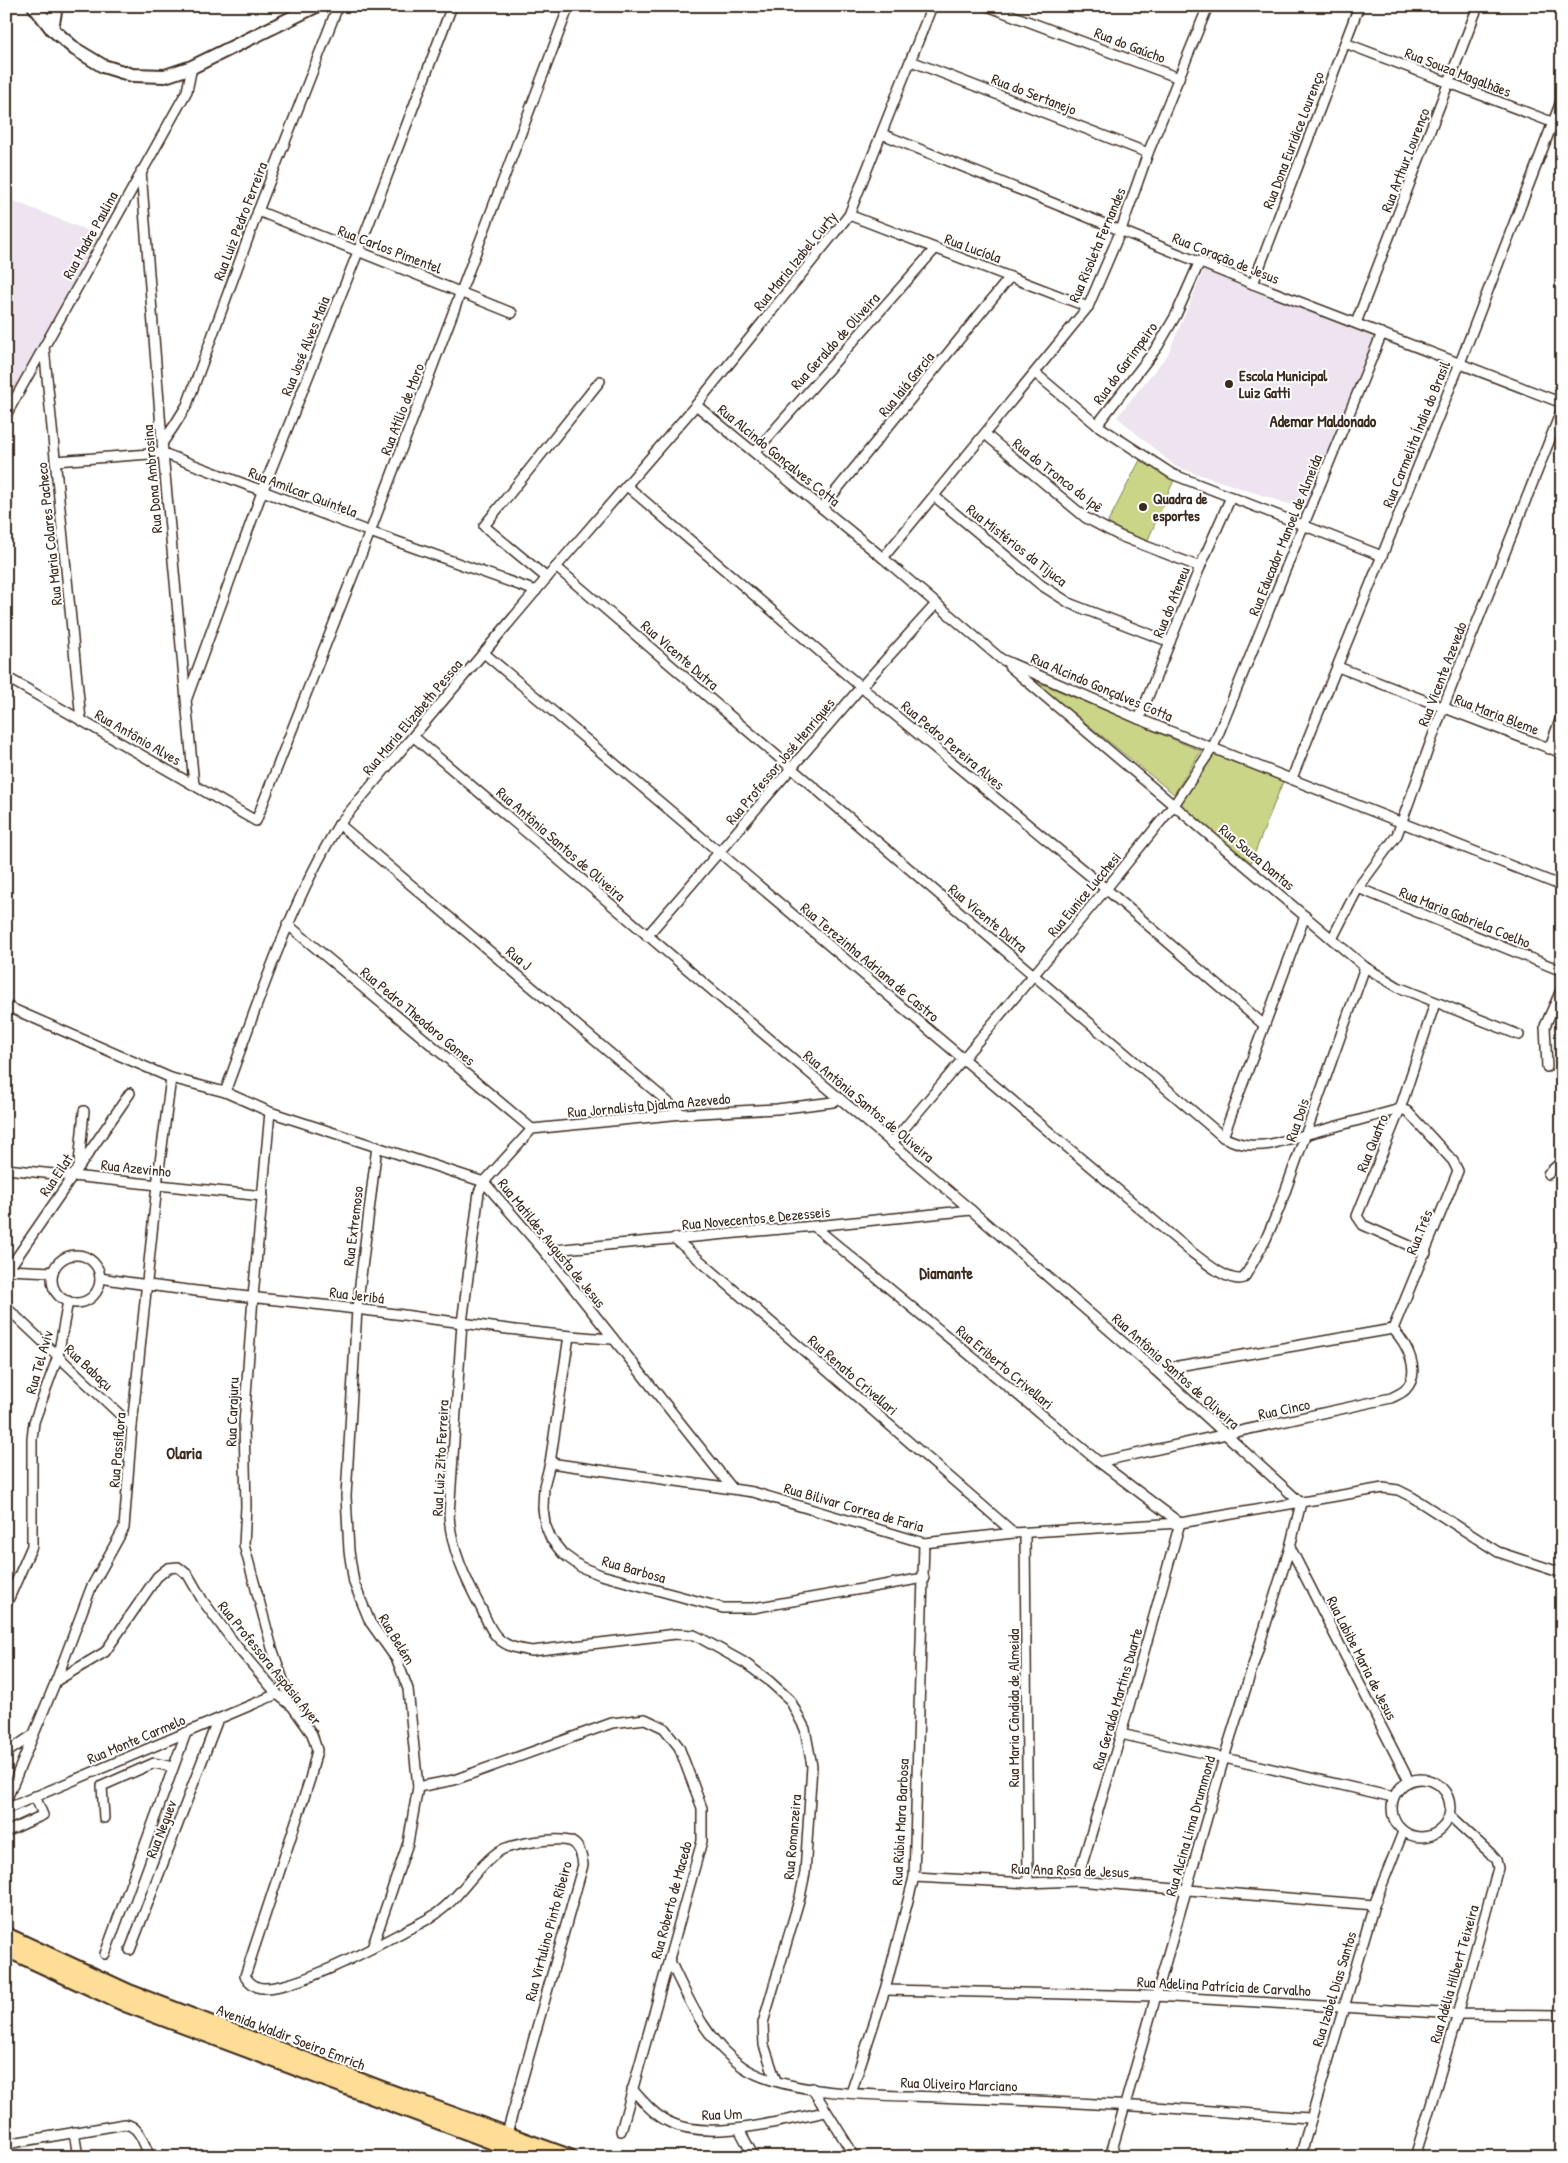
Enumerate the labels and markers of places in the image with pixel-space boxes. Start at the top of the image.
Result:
place label: Escola Municipal Luiz Gatti [1239,365,1328,403]
marker: Escola Municipal Luiz Gatti [1223,378,1235,390]
place label: Quadra de esportes [1153,488,1208,527]
marker: Quadra de esportes [1137,501,1149,513]

